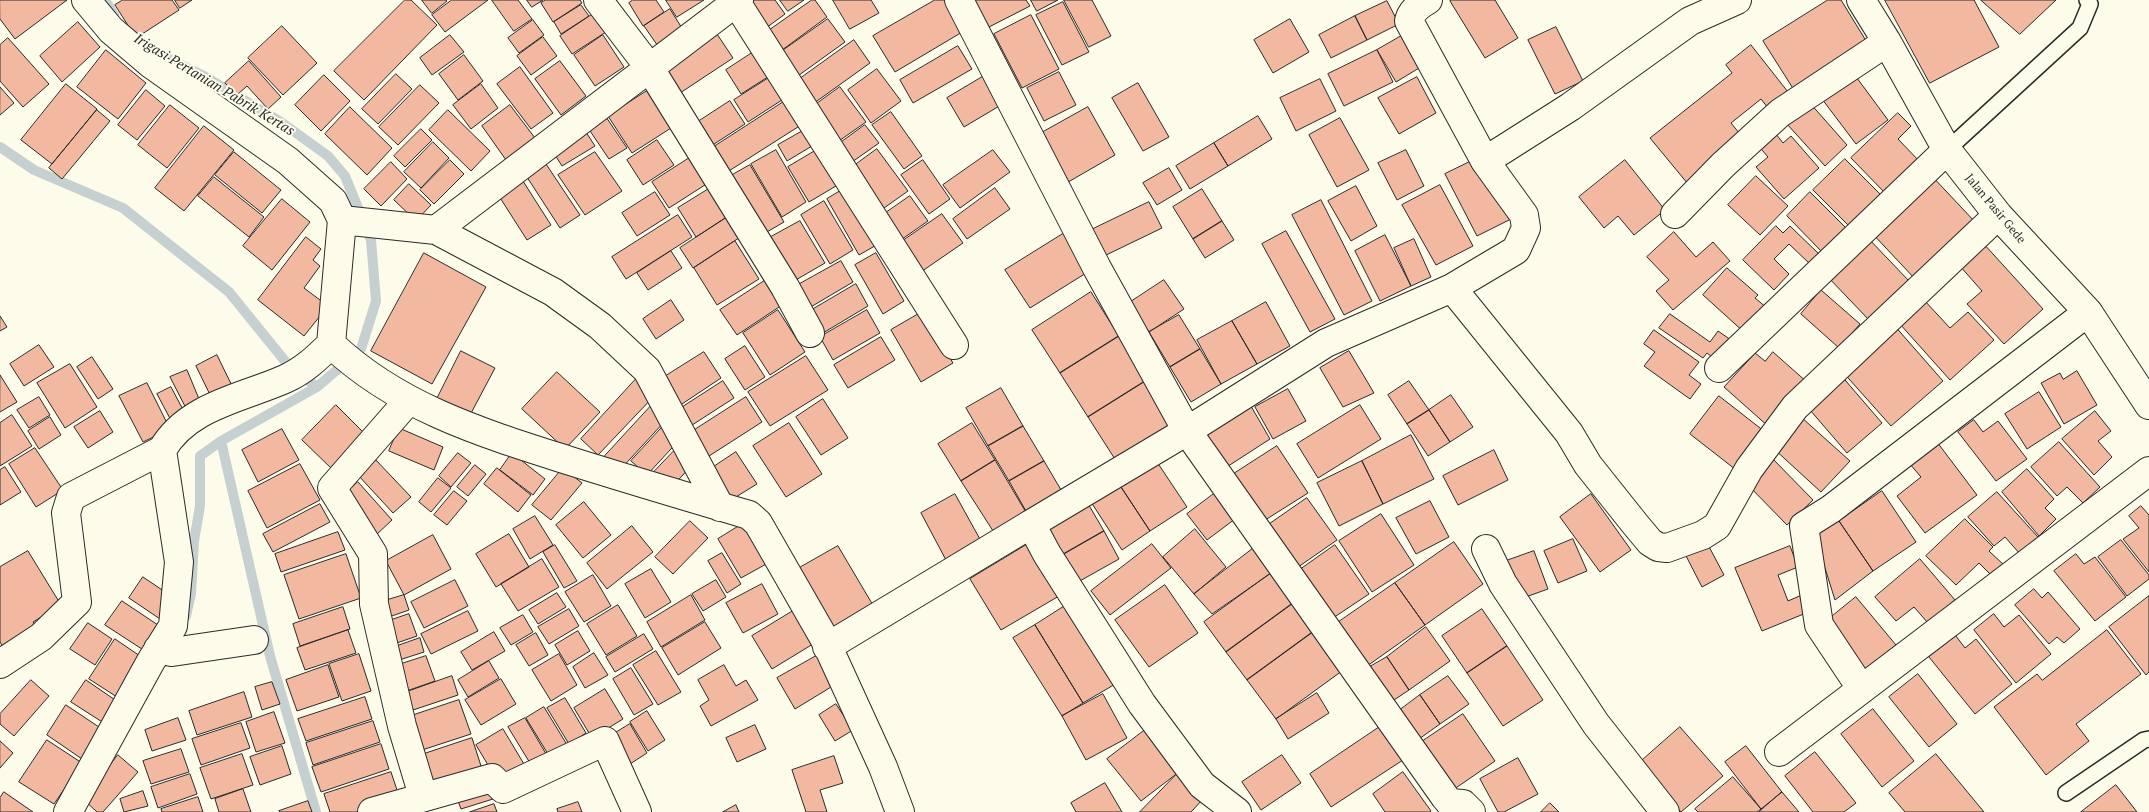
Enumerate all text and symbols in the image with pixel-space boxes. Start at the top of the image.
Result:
water label: Irigasi Pertanian Pabrik Kertas [131,30,297,140]
street label: Jalan Pasir Gede [1962,171,2028,247]

